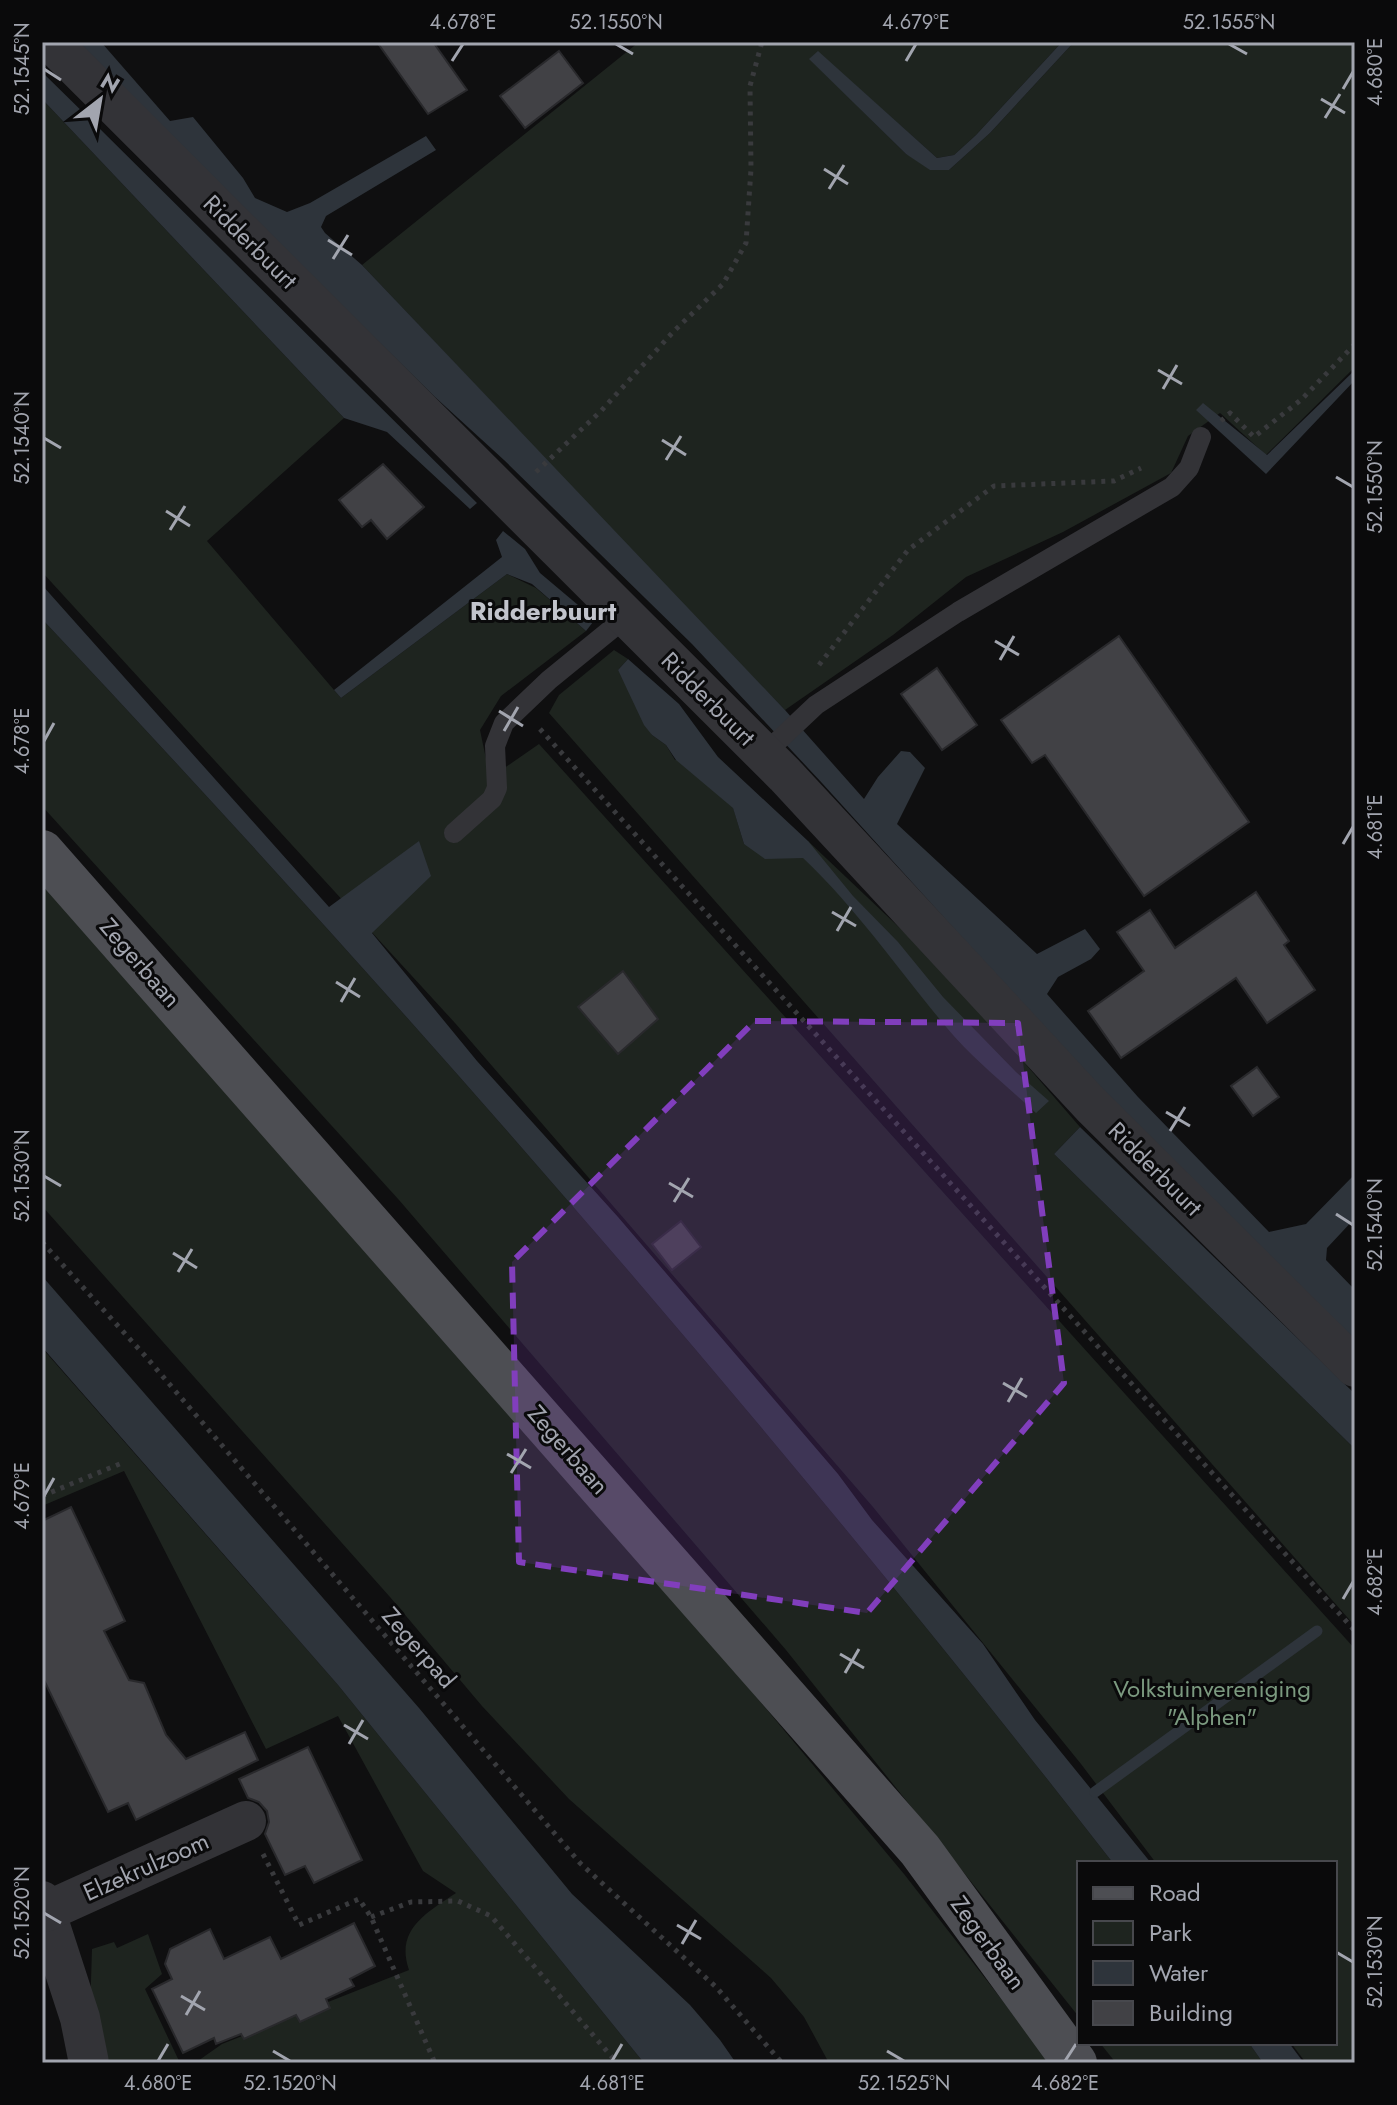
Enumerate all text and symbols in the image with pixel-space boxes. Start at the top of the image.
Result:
text: 4.678°E [429,8,497,37]
text: 52.1550°N [569,8,663,37]
text: 4.679°E [882,8,950,37]
text: 52.1555°N [1183,8,1275,37]
text: 52.1545°N [8,23,37,115]
text: 4.680°E [1361,38,1390,106]
north arrow [60,60,140,140]
text: N [95,65,126,101]
street label: Ridderbuurt [195,187,305,297]
text: 52.1540°N [8,391,37,485]
text: 52.1550°N [1361,440,1390,534]
district label: Ridderbuurt [470,592,617,630]
street label: Ridderbuurt [653,644,763,754]
text: 4.678°E [8,707,37,775]
text: 4.681°E [1361,794,1390,860]
street label: Zegerbaan [92,910,189,1015]
street label: Ridderbuurt [1100,1114,1210,1224]
text: 52.1530°N [8,1130,37,1222]
text: 52.1540°N [1361,1178,1390,1272]
street label: Zegerbaan [520,1397,617,1502]
text: 4.679°E [8,1462,37,1530]
text: 4.682°E [1361,1548,1390,1616]
street label: Zegerpad [374,1599,465,1696]
park label: Volkstuinvereniging "Alphen" [1113,1671,1311,1734]
street label: Elzekrulzoom [77,1823,214,1910]
legend [1077,1861,1337,2045]
text: 52.1520°N [8,1866,37,1960]
text: Road [1149,1875,1201,1910]
street label: Zegerbaan [942,1889,1034,1997]
text: Park [1149,1915,1192,1950]
text: 52.1530°N [1361,1916,1390,2008]
text: Water [1149,1955,1209,1990]
text: Building [1149,1995,1233,2030]
text: 4.680°E [124,2069,192,2098]
text: 52.1520°N [243,2069,337,2098]
text: 4.681°E [579,2069,645,2098]
text: 52.1525°N [858,2069,950,2098]
text: 4.682°E [1031,2069,1099,2098]

